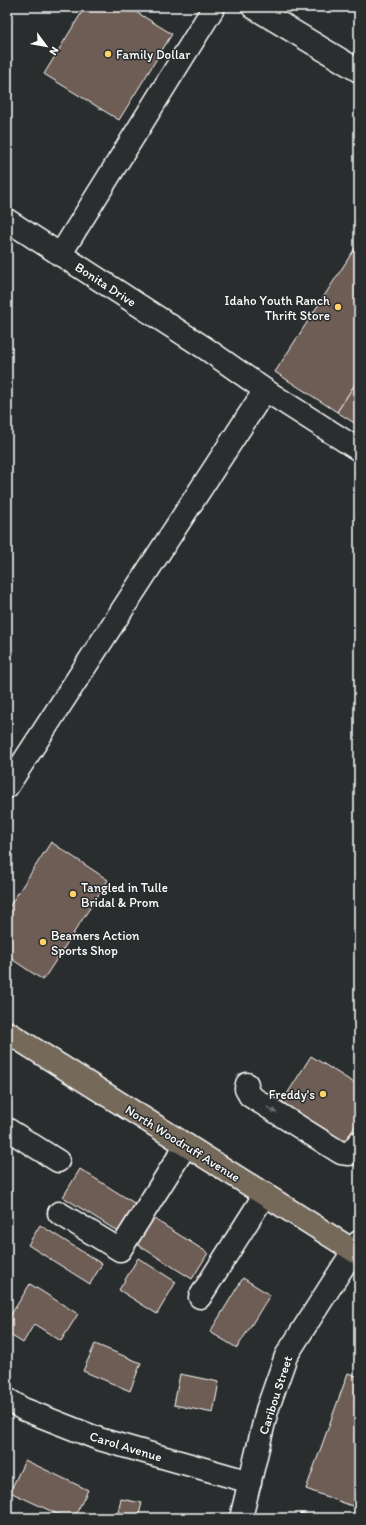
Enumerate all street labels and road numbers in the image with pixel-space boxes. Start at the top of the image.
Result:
street label: Bonita Drive [72,259,139,310]
street label: North Woodruff Avenue [123,1102,243,1185]
street label: Caribou Street [256,1354,295,1436]
street label: Carol Avenue [88,1428,164,1465]

